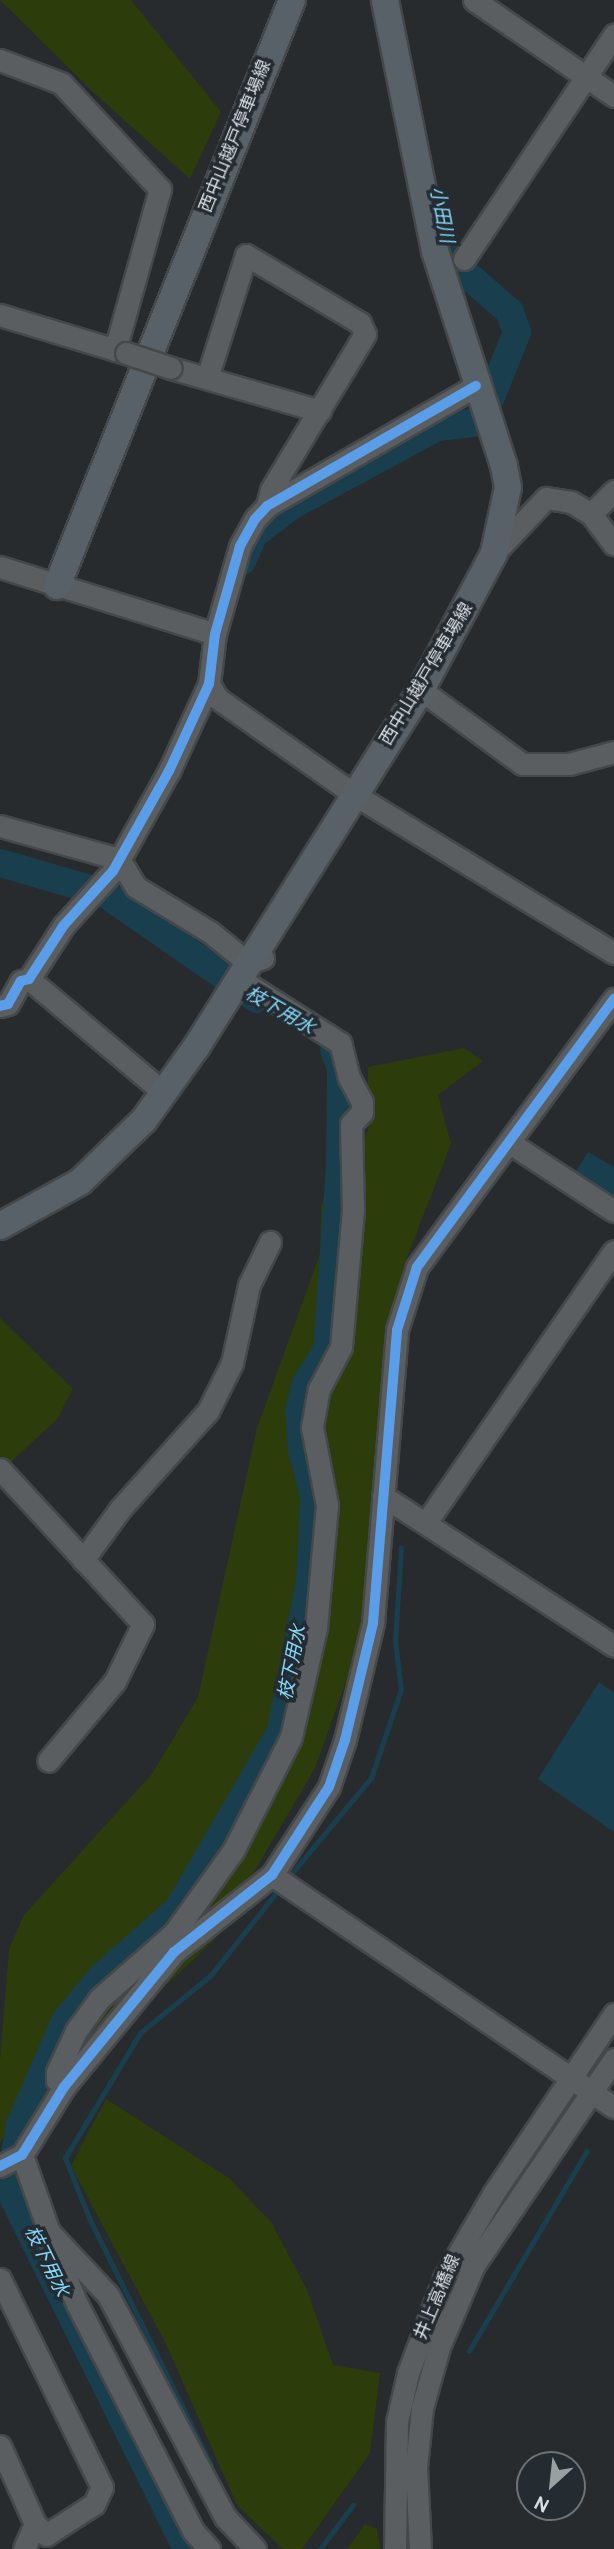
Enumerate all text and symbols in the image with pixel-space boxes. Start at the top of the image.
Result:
street label: 西中山越戸停車場線 [197,58,277,216]
water label: 小田川 [423,185,457,245]
street label: 西中山越戸停車場線 [377,600,479,750]
water label: 枝下用水 [240,983,318,1041]
water label: 枝下用水 [276,1624,312,1702]
water label: 枝下用水 [18,2223,72,2301]
street label: 井上高橋線 [411,2252,467,2344]
north arrow [516,2451,586,2521]
text: N [531,2489,554,2517]

